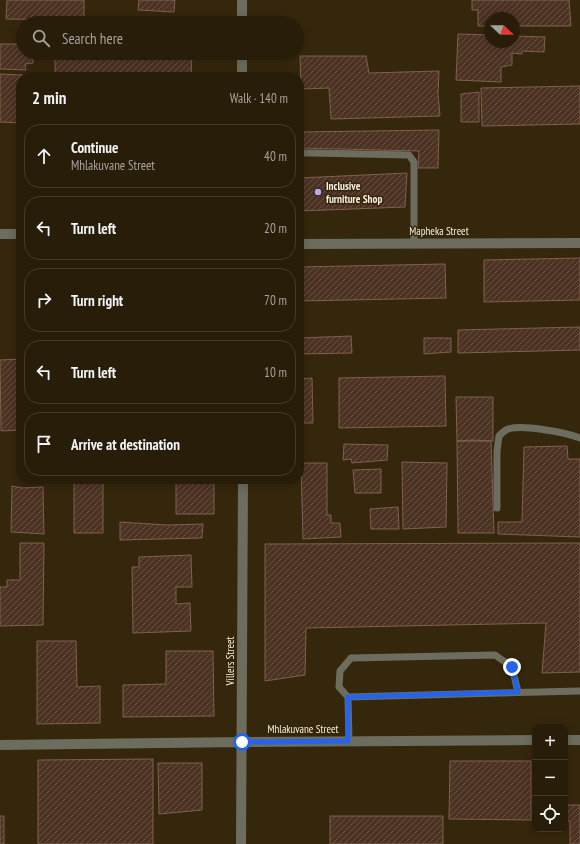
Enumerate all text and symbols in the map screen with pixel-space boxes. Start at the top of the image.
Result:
north arrow [484,12,520,48]
search box [16,16,304,60]
icon: search [30,27,52,49]
text: Search here [62,29,123,48]
text: 2 min [32,87,66,109]
text: Walk · 140 m [230,90,288,107]
text: Continue [71,138,118,157]
icon: ahead [33,145,55,167]
text: 40 m [264,148,287,165]
text: Mhlakuvane Street [71,157,155,174]
place label: Inclusive furniture Shop [326,179,382,206]
marker: Inclusive furniture Shop [313,187,323,197]
icon: left [33,217,55,239]
text: Turn left [71,219,116,238]
text: 20 m [264,220,287,237]
street label: Mapheka Street [409,224,469,238]
icon: right [33,289,55,311]
text: Turn right [71,291,123,310]
text: 70 m [264,292,287,309]
icon: left [33,361,55,383]
text: Turn left [71,363,116,382]
text: 10 m [264,364,287,381]
icon: arrive [33,433,55,455]
text: Arrive at destination [71,435,180,454]
street label: Villers Street [223,637,237,686]
route end [503,658,521,676]
street label: Mhlakuvane Street [268,722,339,736]
map controls [532,724,568,832]
button: + [532,724,568,760]
route start [233,733,251,751]
button: − [532,760,568,796]
button: locate [532,796,568,832]

